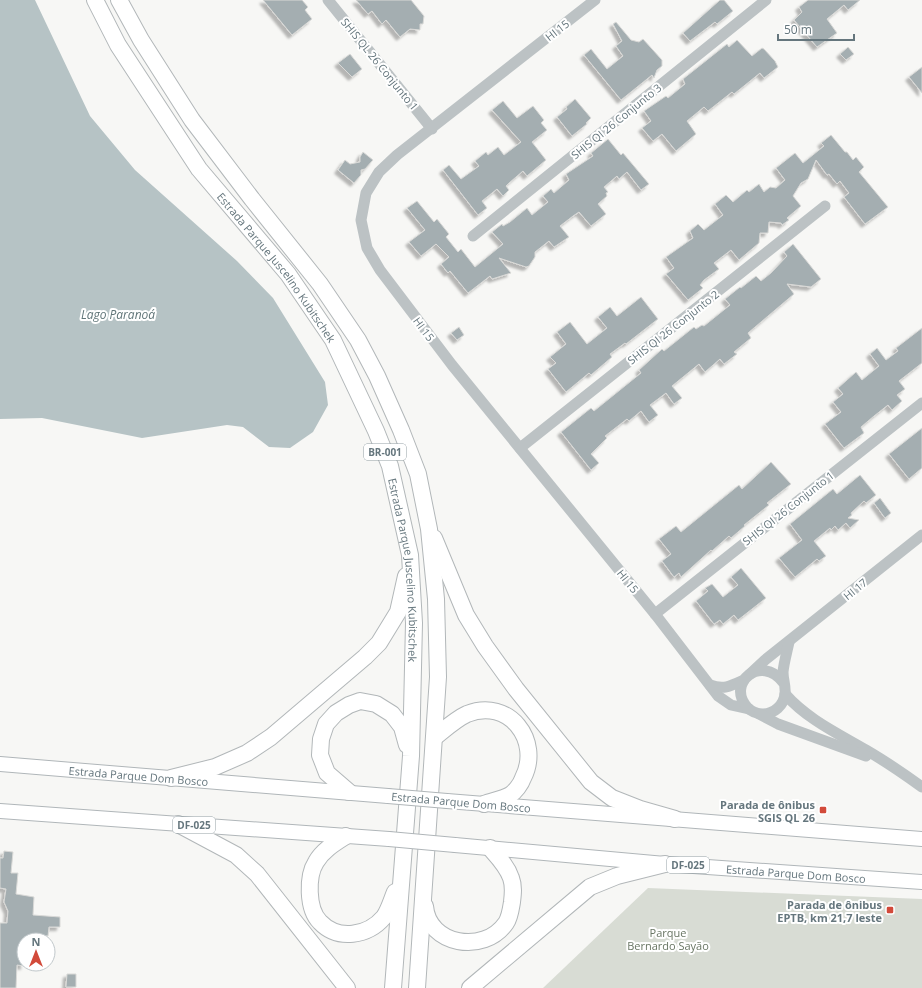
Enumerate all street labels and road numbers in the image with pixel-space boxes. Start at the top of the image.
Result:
street label: SHIS QL 26 Conjunto 1 [338,15,422,113]
street label: HI 15 [542,16,572,44]
street label: SHIS QI 26 Conjunto 3 [568,80,664,162]
street label: Estrada Parque Juscelino Kubitschek [214,189,340,345]
street label: SHIS QI 26 Conjunto 2 [624,287,722,367]
street label: HI 15 [410,314,438,344]
road number: BR-001 [364,444,406,460]
street label: SHIS QI 26 Conjunto 1 [739,468,837,548]
street label: Estrada Parque Juscelino Kubitschek [385,477,422,662]
street label: HI 15 [614,566,642,596]
street label: HI 17 [840,575,870,603]
street label: Estrada Parque Dom Bosco [68,762,209,789]
street label: Estrada Parque Dom Bosco [391,788,532,816]
road number: DF-025 [173,817,215,833]
road number: DF-025 [667,857,709,873]
street label: Estrada Parque Dom Bosco [725,861,867,886]

